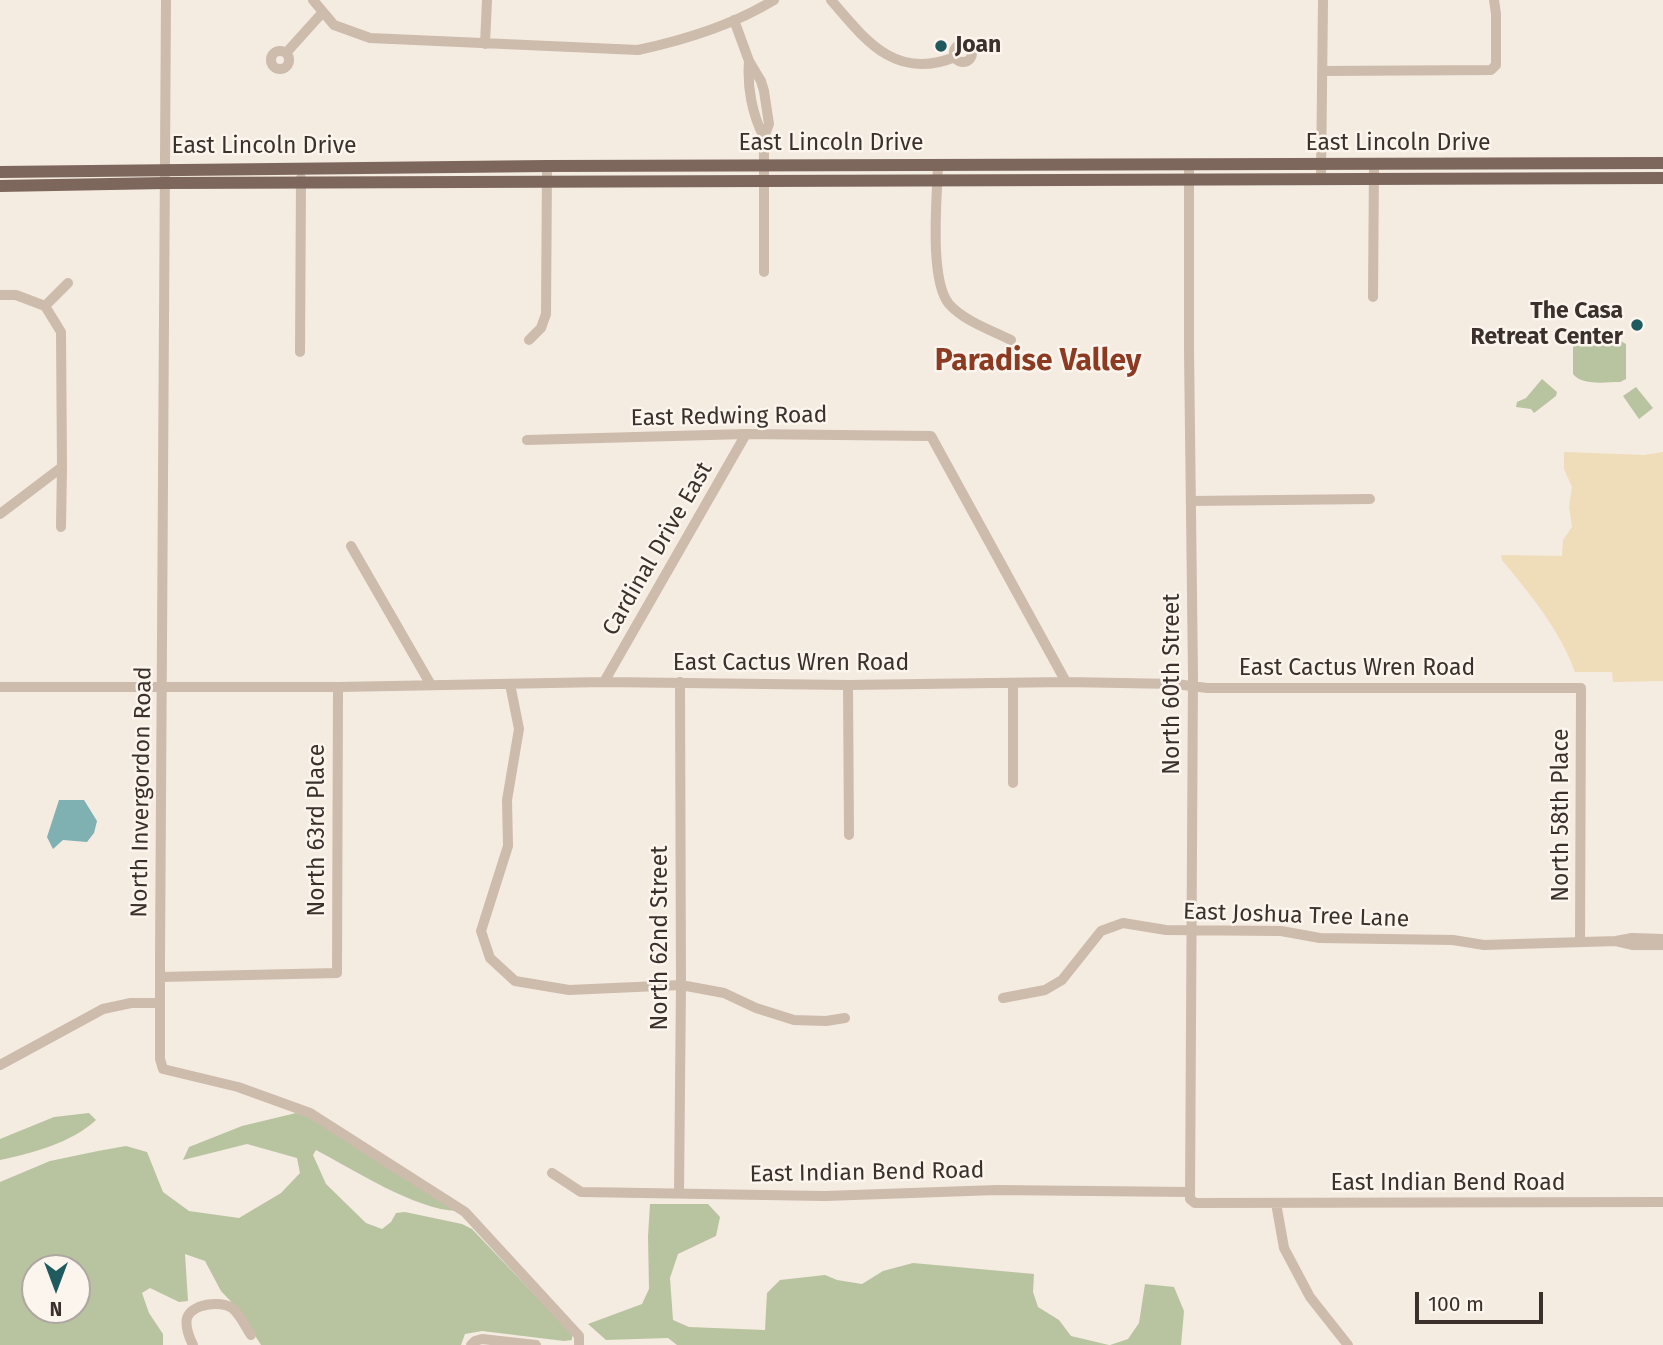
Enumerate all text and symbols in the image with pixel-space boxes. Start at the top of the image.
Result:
place label: Joan [955,32,1001,60]
marker: Joan [933,38,949,54]
street label: East Lincoln Drive [738,130,924,158]
street label: East Lincoln Drive [1305,130,1491,158]
street label: East Lincoln Drive [171,133,357,161]
place label: The Casa Retreat Center [1471,298,1623,352]
marker: The Casa Retreat Center [1629,317,1645,333]
district label: Paradise Valley [935,344,1141,380]
street label: East Redwing Road [630,401,828,433]
street label: Cardinal Drive East [597,457,719,641]
street label: North 60th Street [1159,593,1187,775]
street label: East Cactus Wren Road [673,650,909,678]
street label: East Cactus Wren Road [1239,655,1475,683]
street label: North Invergordon Road [126,666,158,918]
street label: North 58th Place [1548,728,1576,902]
street label: North 63rd Place [304,744,332,916]
street label: North 62nd Street [647,846,675,1030]
street label: East Joshua Tree Lane [1182,898,1410,934]
street label: East Indian Bend Road [749,1157,985,1189]
street label: East Indian Bend Road [1331,1170,1565,1198]
north arrow [21,1254,91,1324]
scale bar [1418,1278,1546,1322]
text: 100 m [1428,1291,1484,1317]
text: N [50,1297,62,1320]

